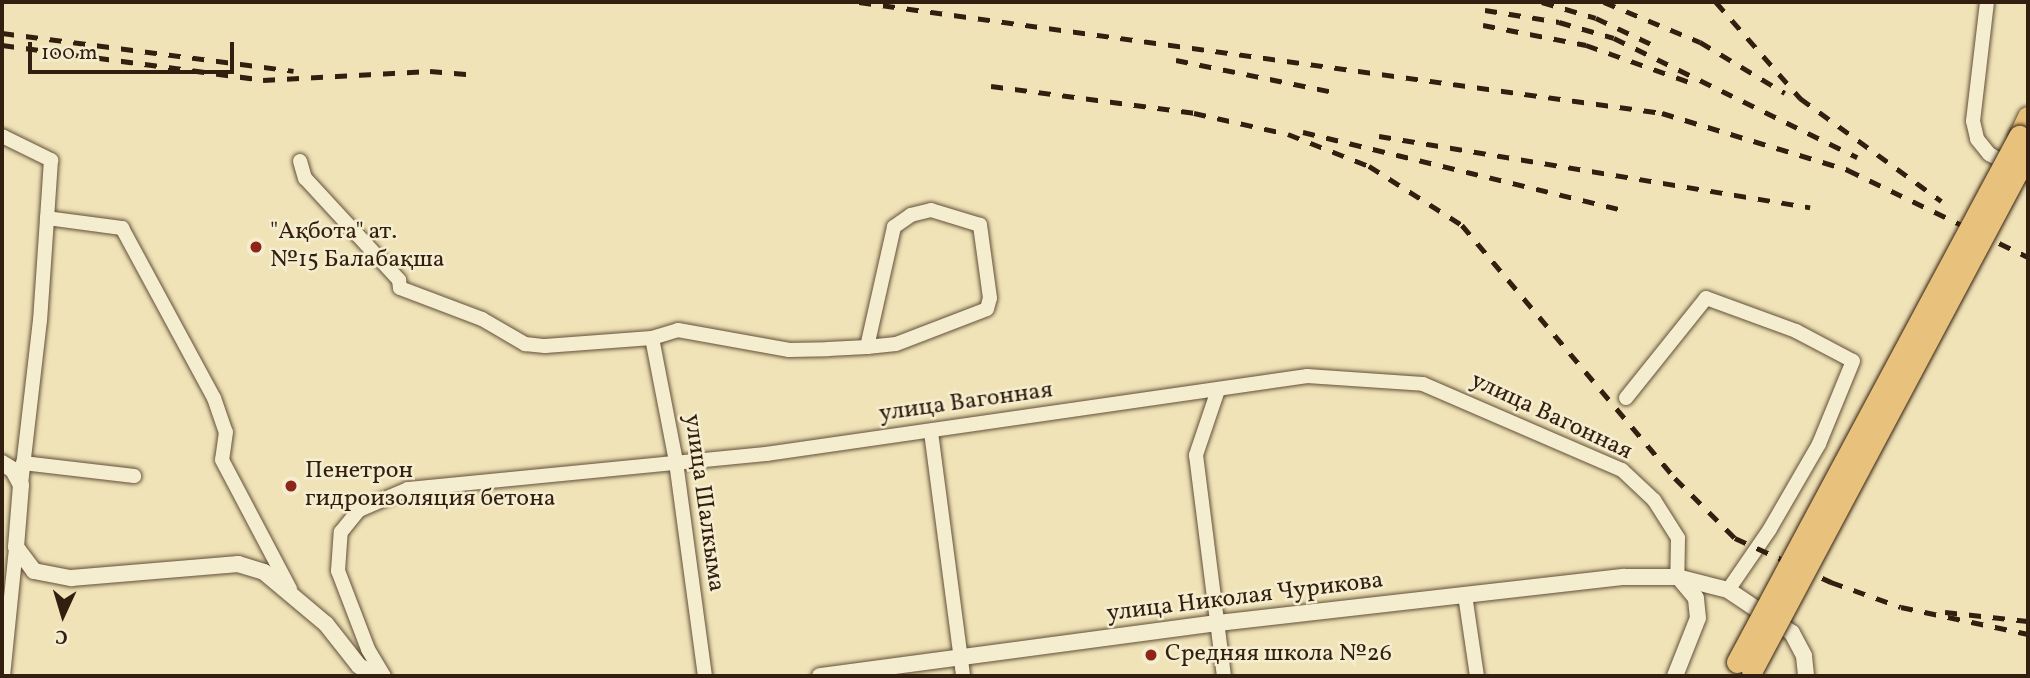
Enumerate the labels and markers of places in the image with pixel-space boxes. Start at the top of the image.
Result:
place label: "Ақбота" ат. №15 Балабақша [270,219,445,275]
marker: "Ақбота" ат. №15 Балабақша [248,239,264,255]
place label: Пенетрон гидроизоляция бетона [305,458,556,514]
marker: Пенетрон гидроизоляция бетона [283,478,299,494]
place label: Средняя школа №26 [1165,641,1392,669]
marker: Средняя школа №26 [1143,647,1159,663]

